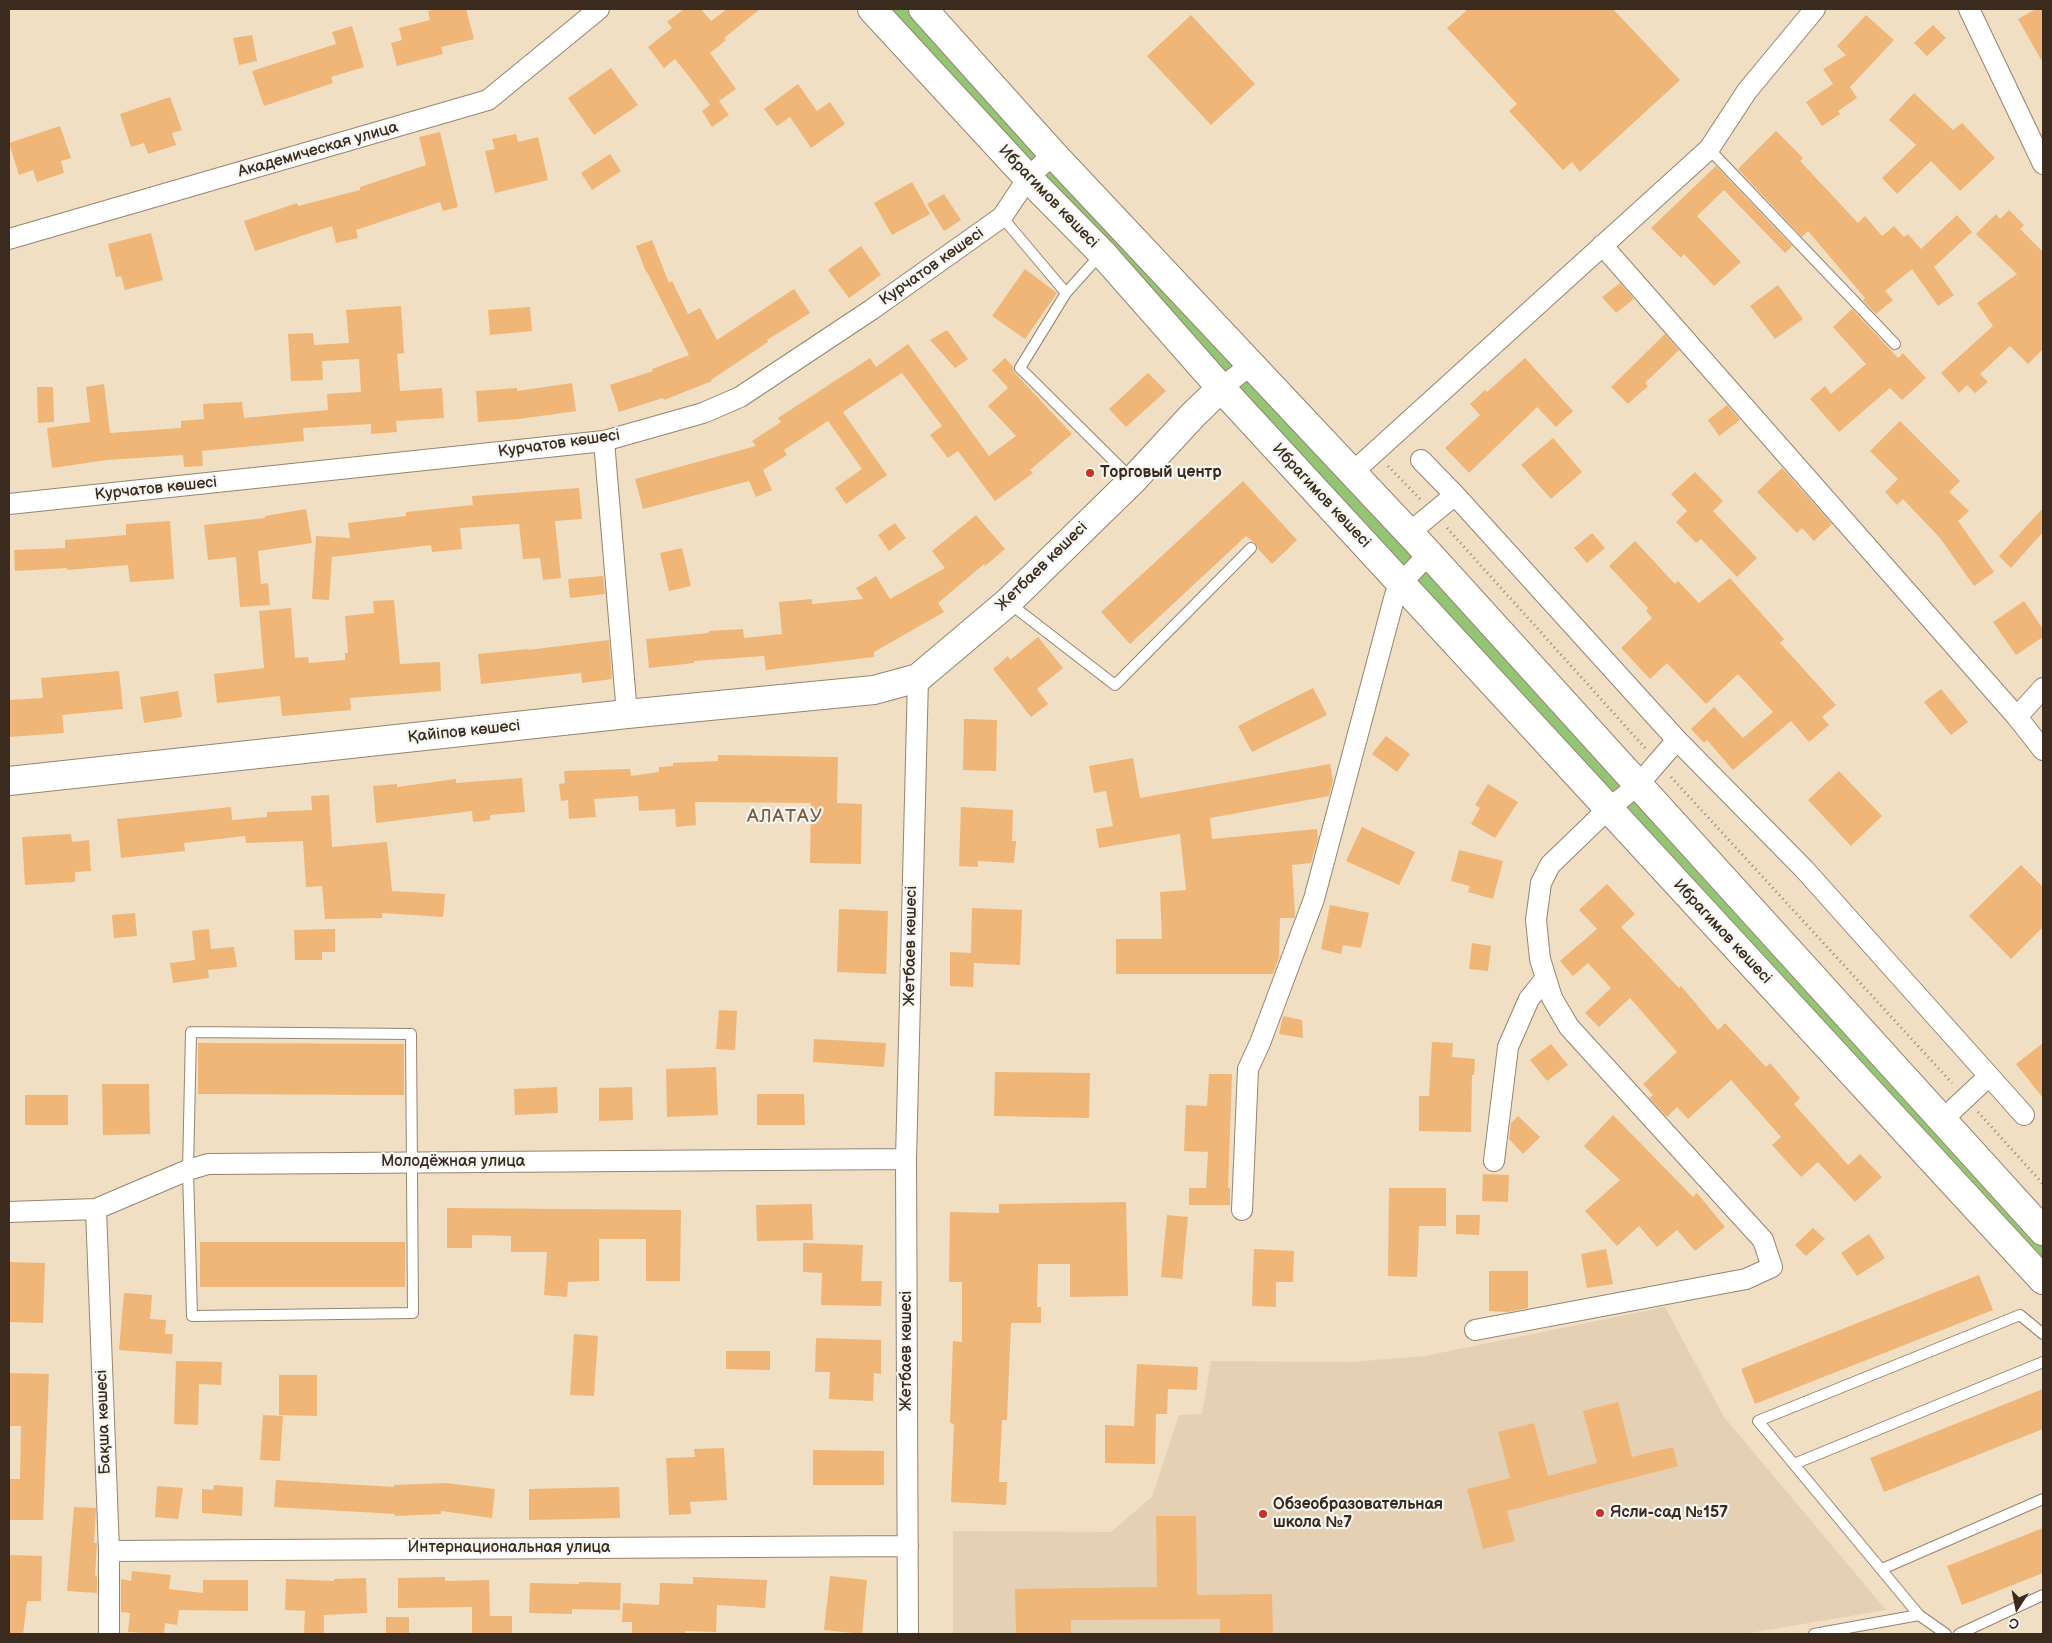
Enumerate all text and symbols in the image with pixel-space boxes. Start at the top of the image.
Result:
street label: Академическая улица [236,118,400,182]
street label: Ибрагимов көшесі [994,141,1102,253]
street label: Курчатов көшесі [876,224,988,310]
street label: Курчатов көшесі [497,426,621,462]
street label: Ибрагимов көшесі [1268,440,1374,552]
place label: Торговый центр [1100,463,1222,483]
marker: Торговый центр [1084,467,1096,479]
street label: Курчатов көшесі [94,473,218,505]
street label: Жетбаев көшесі [992,518,1092,616]
street label: Қайіпов көшесі [407,717,521,747]
district label: АЛАТАУ [746,806,824,828]
street label: Ибрагимов көшесі [1669,876,1775,988]
street label: Жетбаев көшесі [900,886,922,1006]
street label: Молодёжная улица [381,1152,525,1172]
street label: Жетбаев көшесі [897,1291,917,1411]
street label: Бақша көшесі [93,1369,115,1475]
place label: Обзеобразовательная школа №7 [1273,1495,1443,1533]
place label: Ясли-сад №157 [1610,1503,1728,1523]
marker: Ясли-сад №157 [1594,1507,1606,1519]
marker: Обзеобразовательная школа №7 [1257,1508,1269,1520]
street label: Интернациональная улица [408,1538,610,1558]
north arrow [1992,1583,2042,1633]
text: С [2008,1614,2020,1632]

